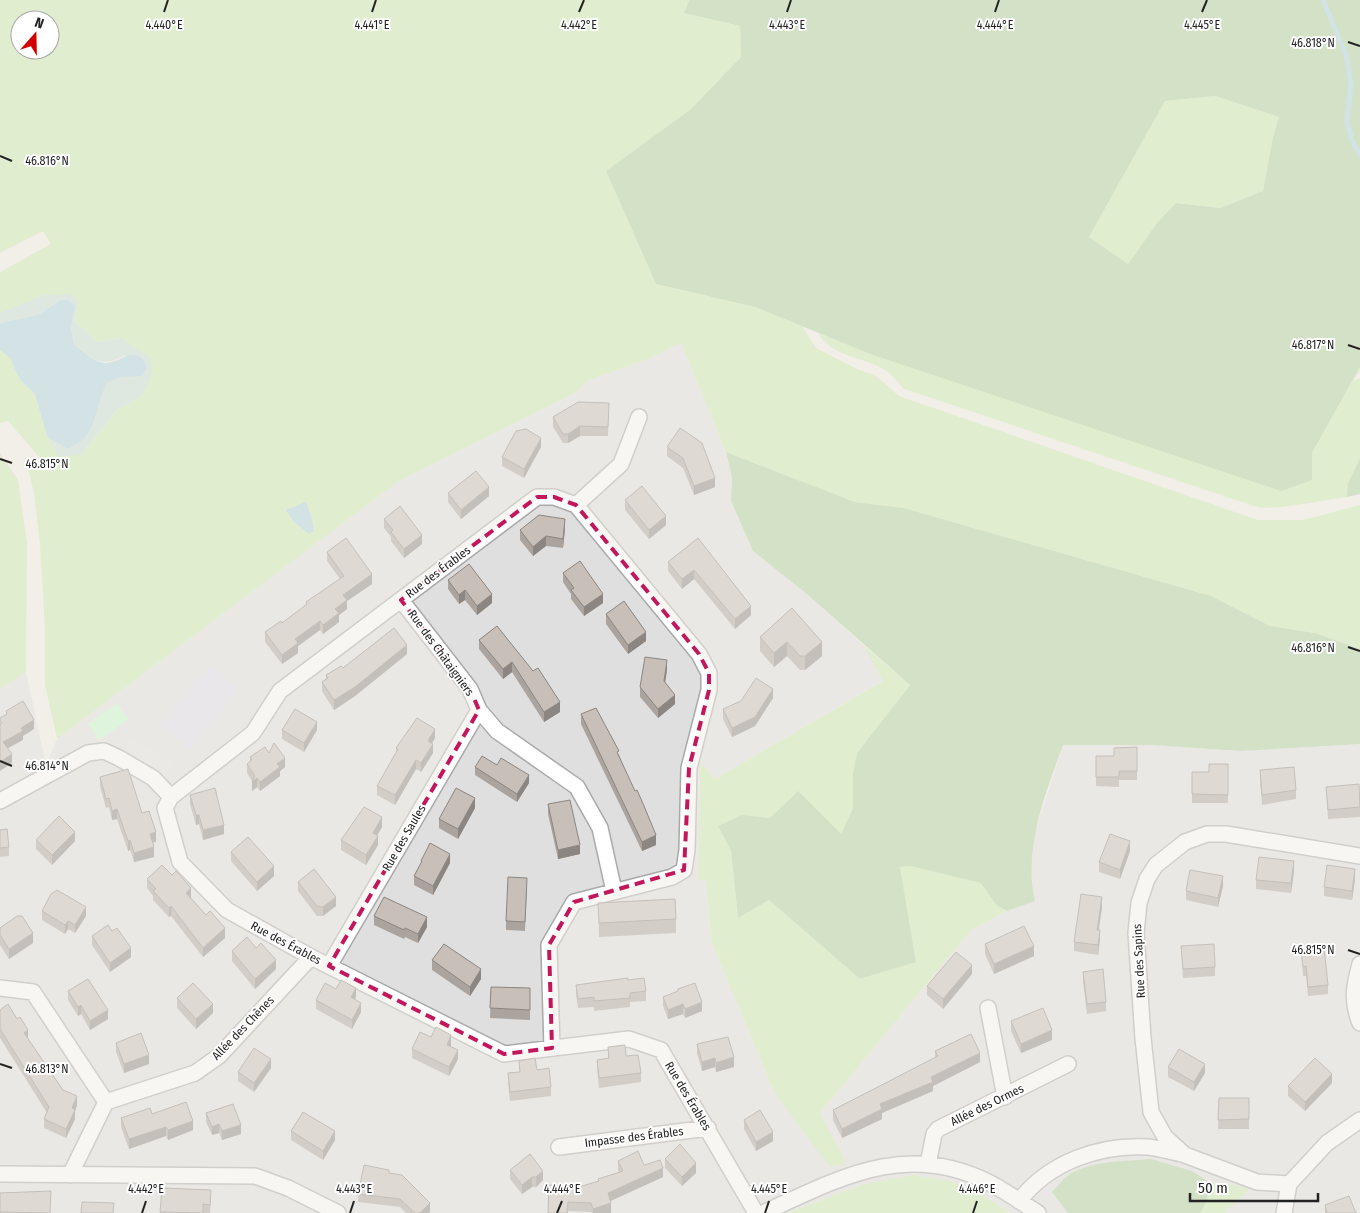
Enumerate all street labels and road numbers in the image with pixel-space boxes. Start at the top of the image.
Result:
street label: Rue des Érables [402,542,473,601]
street label: Rue des Châtaigniers [405,607,477,699]
street label: Rue des Saules [379,802,429,874]
street label: Rue des Érables [248,918,324,967]
street label: Rue des Sapins [1130,923,1148,999]
street label: Allée des Chênes [209,993,277,1063]
street label: Rue des Érables [662,1059,715,1133]
street label: Allée des Ormes [948,1081,1026,1129]
street label: Impasse des Érables [584,1123,684,1150]

